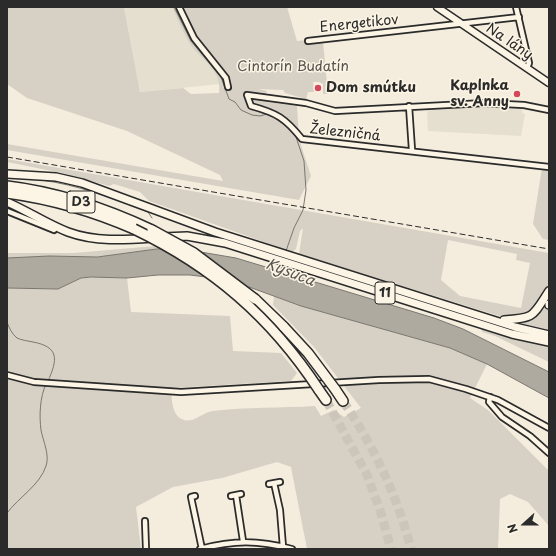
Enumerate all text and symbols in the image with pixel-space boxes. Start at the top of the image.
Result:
street label: Energetikov [319,12,399,36]
street label: Na lány [482,20,536,64]
park label: Cintorín Budatín [237,59,349,75]
place label: Kaplnka sv. Anny [450,78,509,110]
place label: Dom smútku [326,80,416,96]
marker: Dom smútku [313,83,323,93]
marker: Kaplnka sv. Anny [512,89,522,99]
street label: Železničná [309,121,381,145]
road number: D3 [67,191,95,213]
water label: Kysuca [263,255,317,291]
road number: 11 [375,282,395,304]
north arrow [504,504,544,544]
text: N [503,521,522,536]

